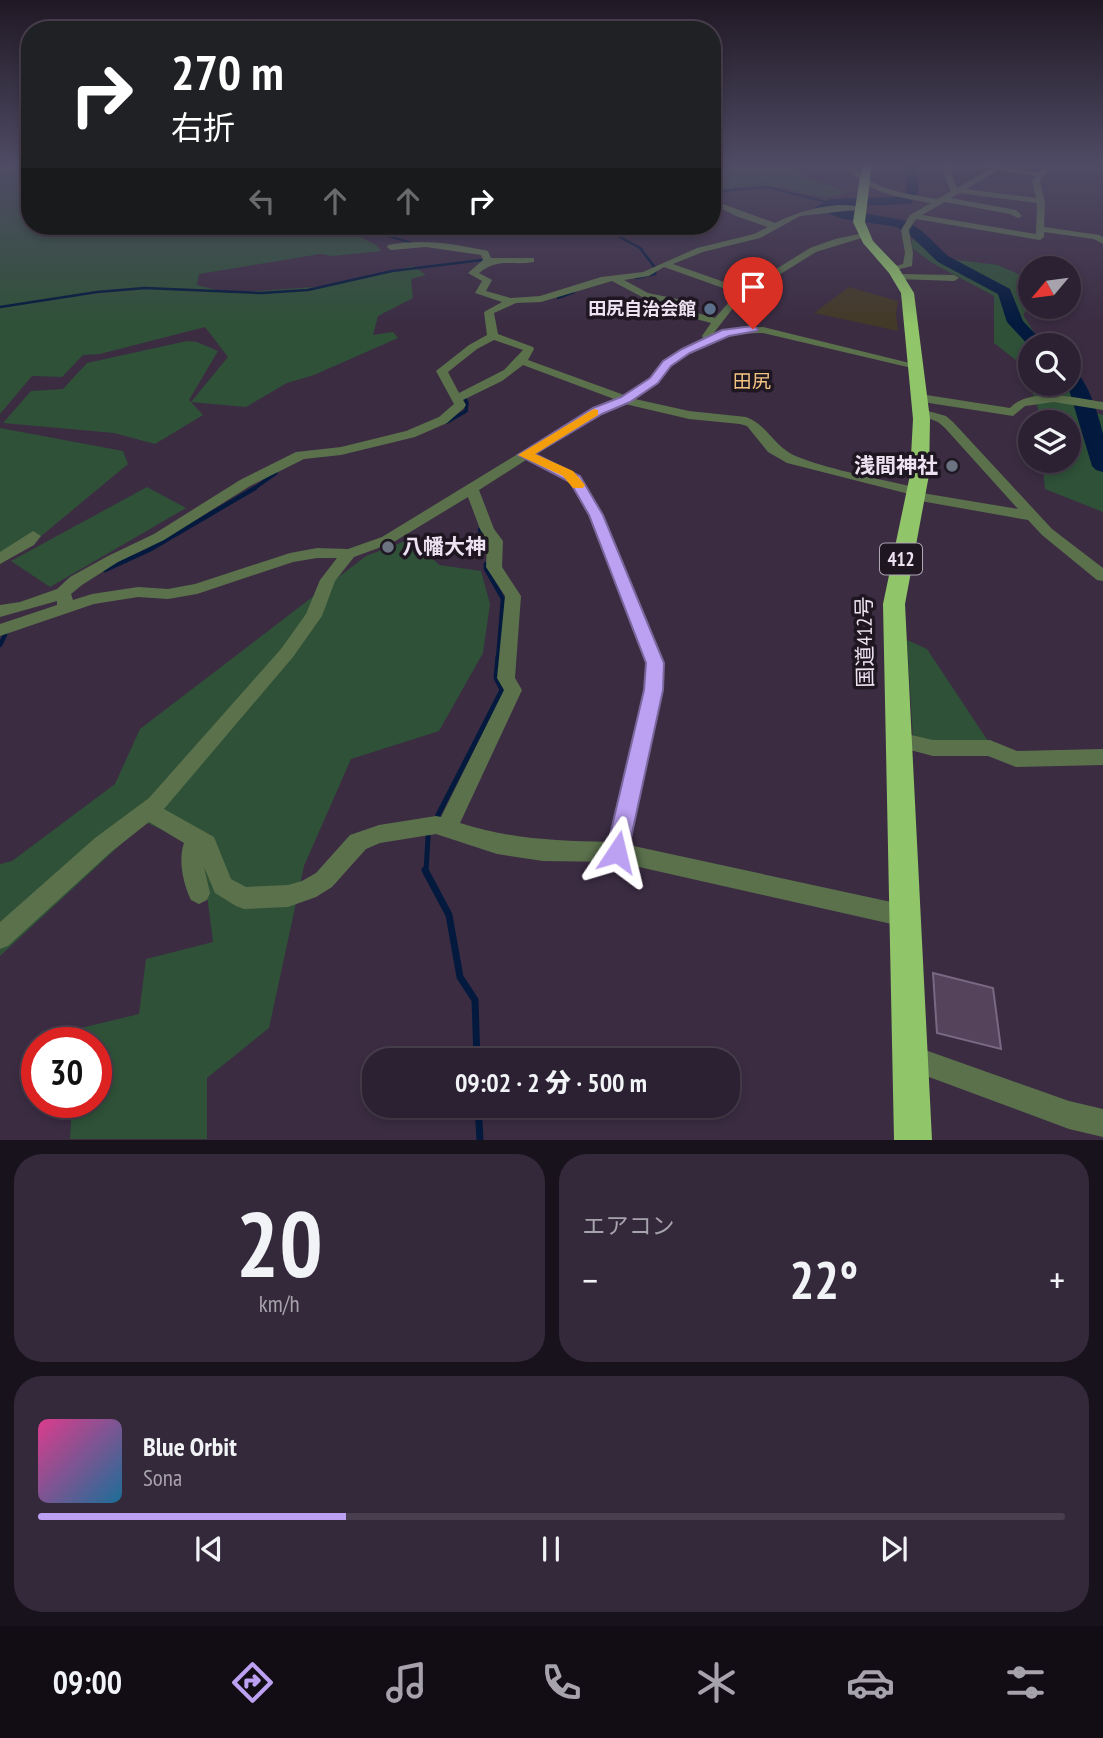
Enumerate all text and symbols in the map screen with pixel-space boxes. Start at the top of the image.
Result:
text: 270 m [171,40,284,104]
icon: right [56,49,147,140]
text: 右折 [171,106,235,148]
icon: left [243,182,281,220]
icon: ahead [316,182,354,220]
icon: ahead [389,182,427,220]
icon: right [462,182,500,220]
north arrow [1018,256,1082,318]
map controls [1018,256,1081,473]
pin [723,257,783,329]
icon: arrive [734,268,772,306]
place label: 田尻自治会館 [588,297,696,320]
marker: 田尻自治会館 [702,301,718,317]
button: search [1018,333,1081,396]
district label: 田尻 [733,369,771,393]
button: layers [1018,410,1081,473]
place label: 浅間神社 [854,452,938,479]
marker: 浅間神社 [944,458,960,474]
place label: 八幡大神 [402,533,486,560]
marker: 八幡大神 [380,539,396,555]
road number: 412 [880,544,922,574]
street label: 国道412号 [850,596,879,688]
position arrow [580,815,654,889]
speed limit sign: 30 [21,1027,112,1118]
text: 09:02 · 2 分 · 500 m [455,1066,647,1099]
text: 20 [236,1184,323,1302]
text: エアコン [583,1211,675,1240]
text: 22° [789,1246,858,1313]
text: − [583,1255,598,1304]
text: + [1049,1255,1065,1304]
text: km/h [259,1289,300,1318]
text: Blue Orbit [143,1430,237,1463]
text: Sona [143,1463,182,1492]
icon: previous [190,1530,228,1568]
icon: pause [532,1530,570,1568]
icon: next [875,1530,913,1568]
icon: directions [228,1658,277,1707]
icon: music [382,1658,431,1707]
icon: phone [537,1658,586,1707]
icon: climate [692,1658,741,1707]
icon: car [846,1658,895,1707]
icon: filters [1001,1658,1050,1707]
text: 09:00 [53,1661,122,1703]

